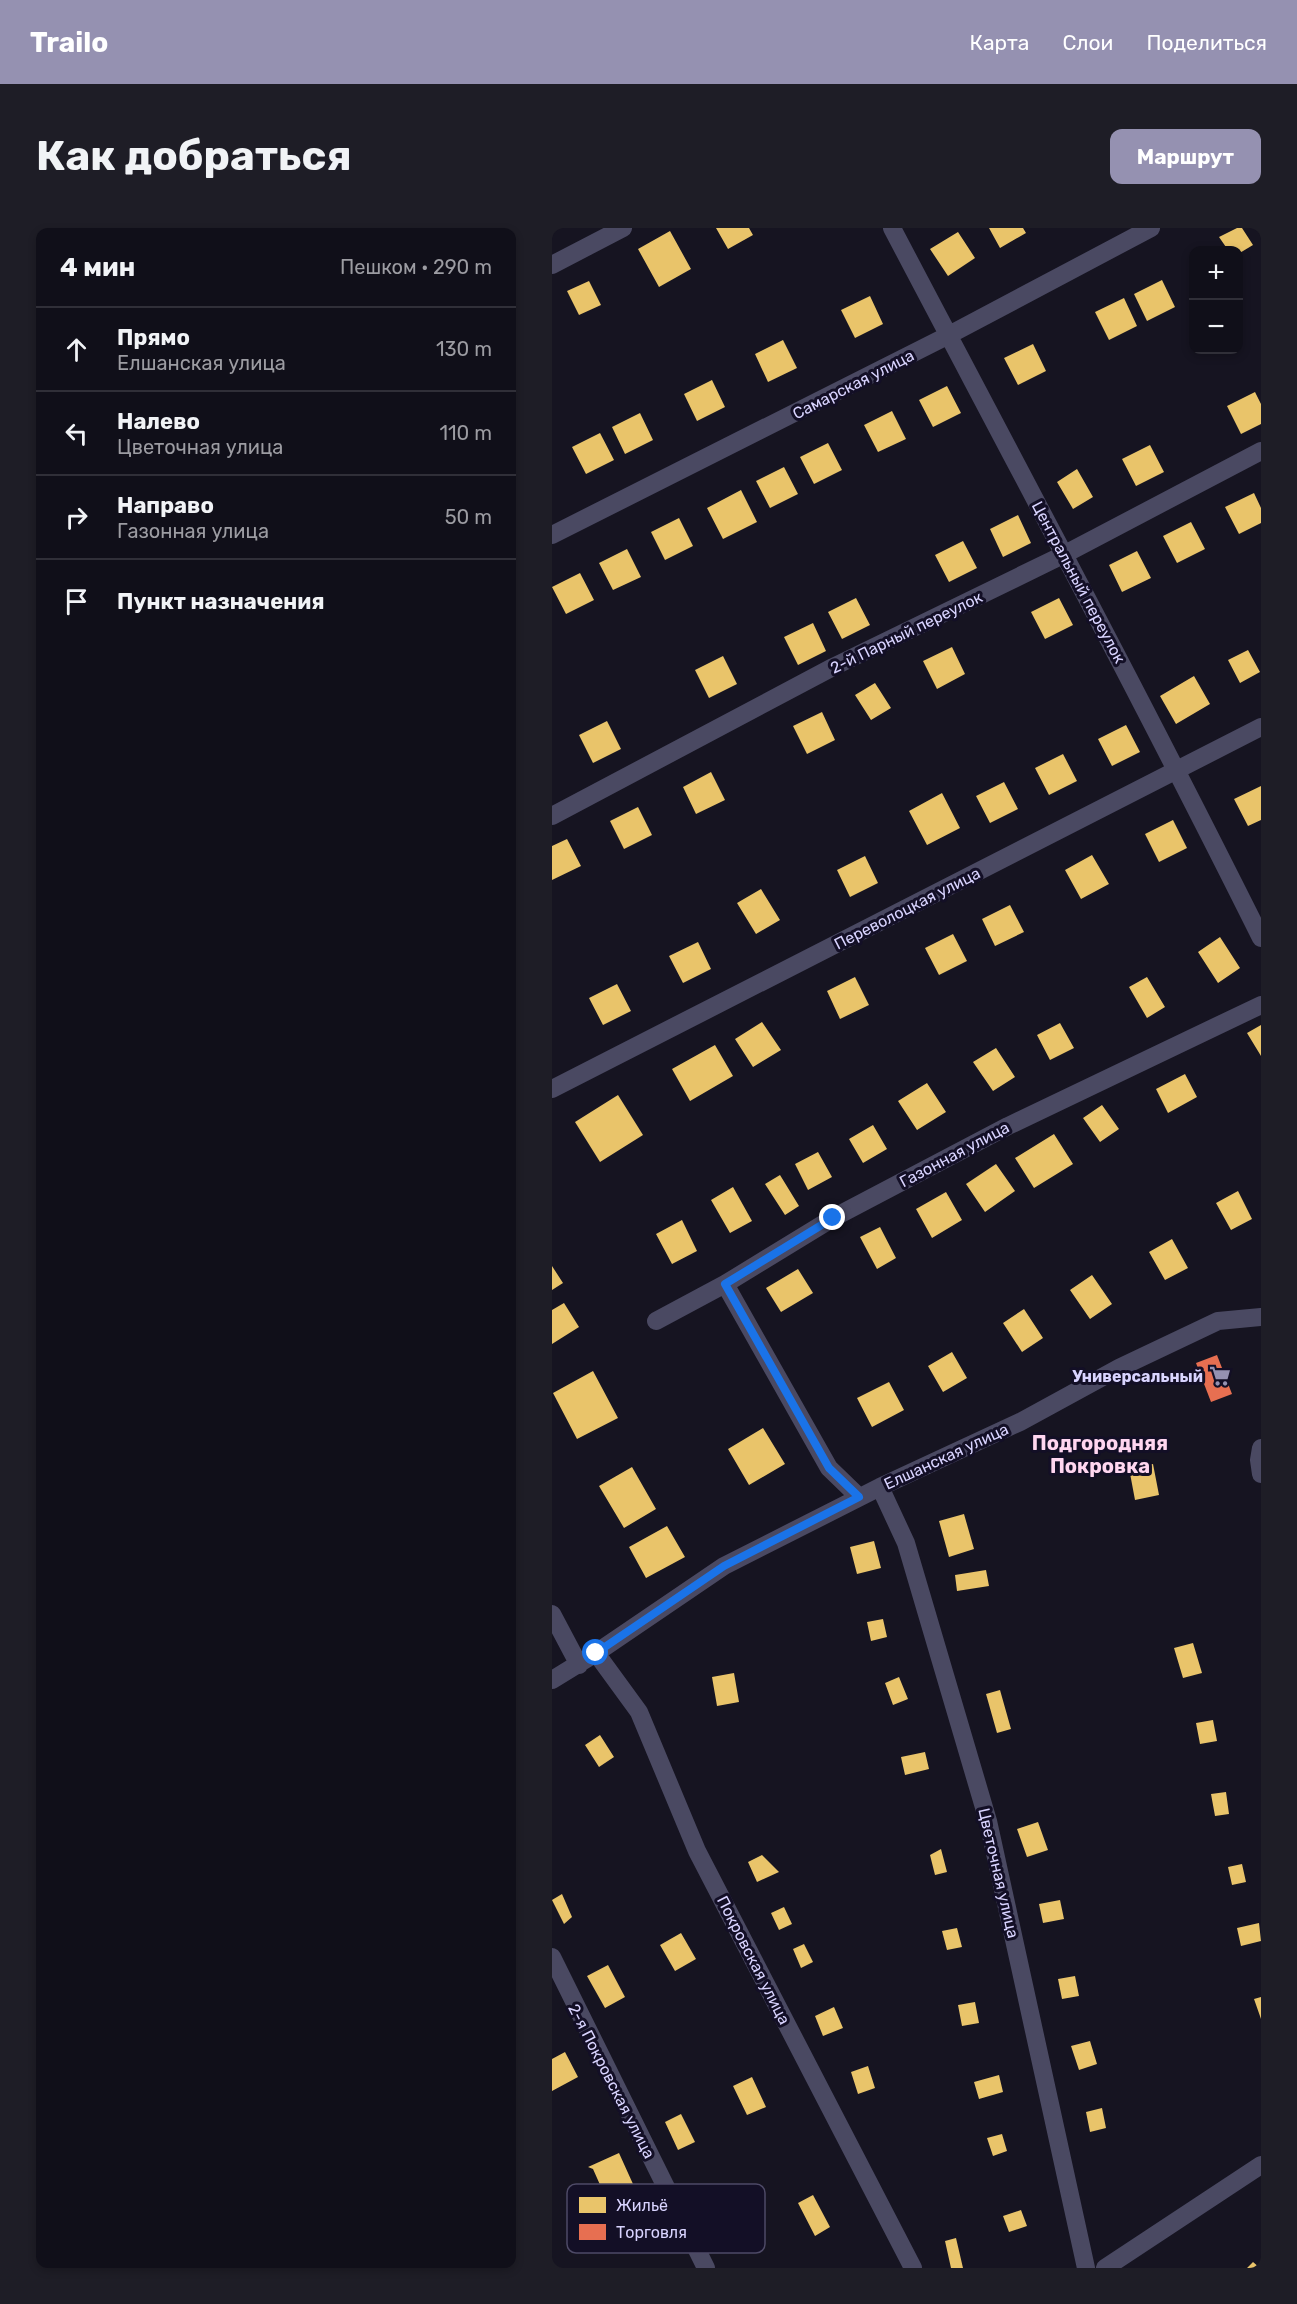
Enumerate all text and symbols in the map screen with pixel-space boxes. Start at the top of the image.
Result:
text: Trailo [30,26,108,59]
text: Карта [969,30,1029,55]
text: Слои [1062,30,1113,55]
text: Поделиться [1146,30,1267,55]
button: Маршрут [1110,129,1261,184]
text: Как добраться [36,131,352,181]
map controls [1189,246,1243,354]
button: + [1189,246,1243,300]
text: 4 мин [60,252,135,283]
text: Пешком · 290 m [340,255,492,279]
button: − [1189,300,1243,354]
text: Прямо [117,324,190,351]
icon: ahead [60,333,93,366]
text: 130 m [436,337,492,361]
street label: Самарская улица [789,346,917,423]
text: Елшанская улица [117,351,286,375]
text: Налево [117,408,200,435]
icon: left [60,417,93,450]
text: 110 m [440,421,492,445]
text: Цветочная улица [117,435,283,459]
text: Направо [117,492,214,519]
street label: Центральный переулок [1028,498,1130,667]
icon: right [60,501,93,534]
text: 50 m [445,505,492,529]
text: Газонная улица [117,519,269,543]
icon: arrive [60,585,93,618]
street label: 2-й Парный переулок [827,587,986,678]
text: Пункт назначения [117,588,325,615]
street label: Переволоцкая улица [831,863,983,954]
street label: Газонная улица [896,1118,1012,1191]
route end [819,1204,845,1230]
supermarket icon: Универсальный [1208,1364,1232,1388]
place label: Универсальный [1072,1367,1203,1386]
street label: Елшанская улица [881,1419,1011,1494]
district label: Подгородняя Покровка [1032,1431,1168,1478]
route start [582,1639,608,1665]
street label: Цветочная улица [974,1806,1023,1940]
street label: Покровская улица [713,1893,794,2028]
street label: 2-я Покровская улица [564,2001,659,2162]
legend [567,2184,765,2253]
text: Жильё [616,2196,668,2215]
text: Торговля [616,2223,687,2242]

